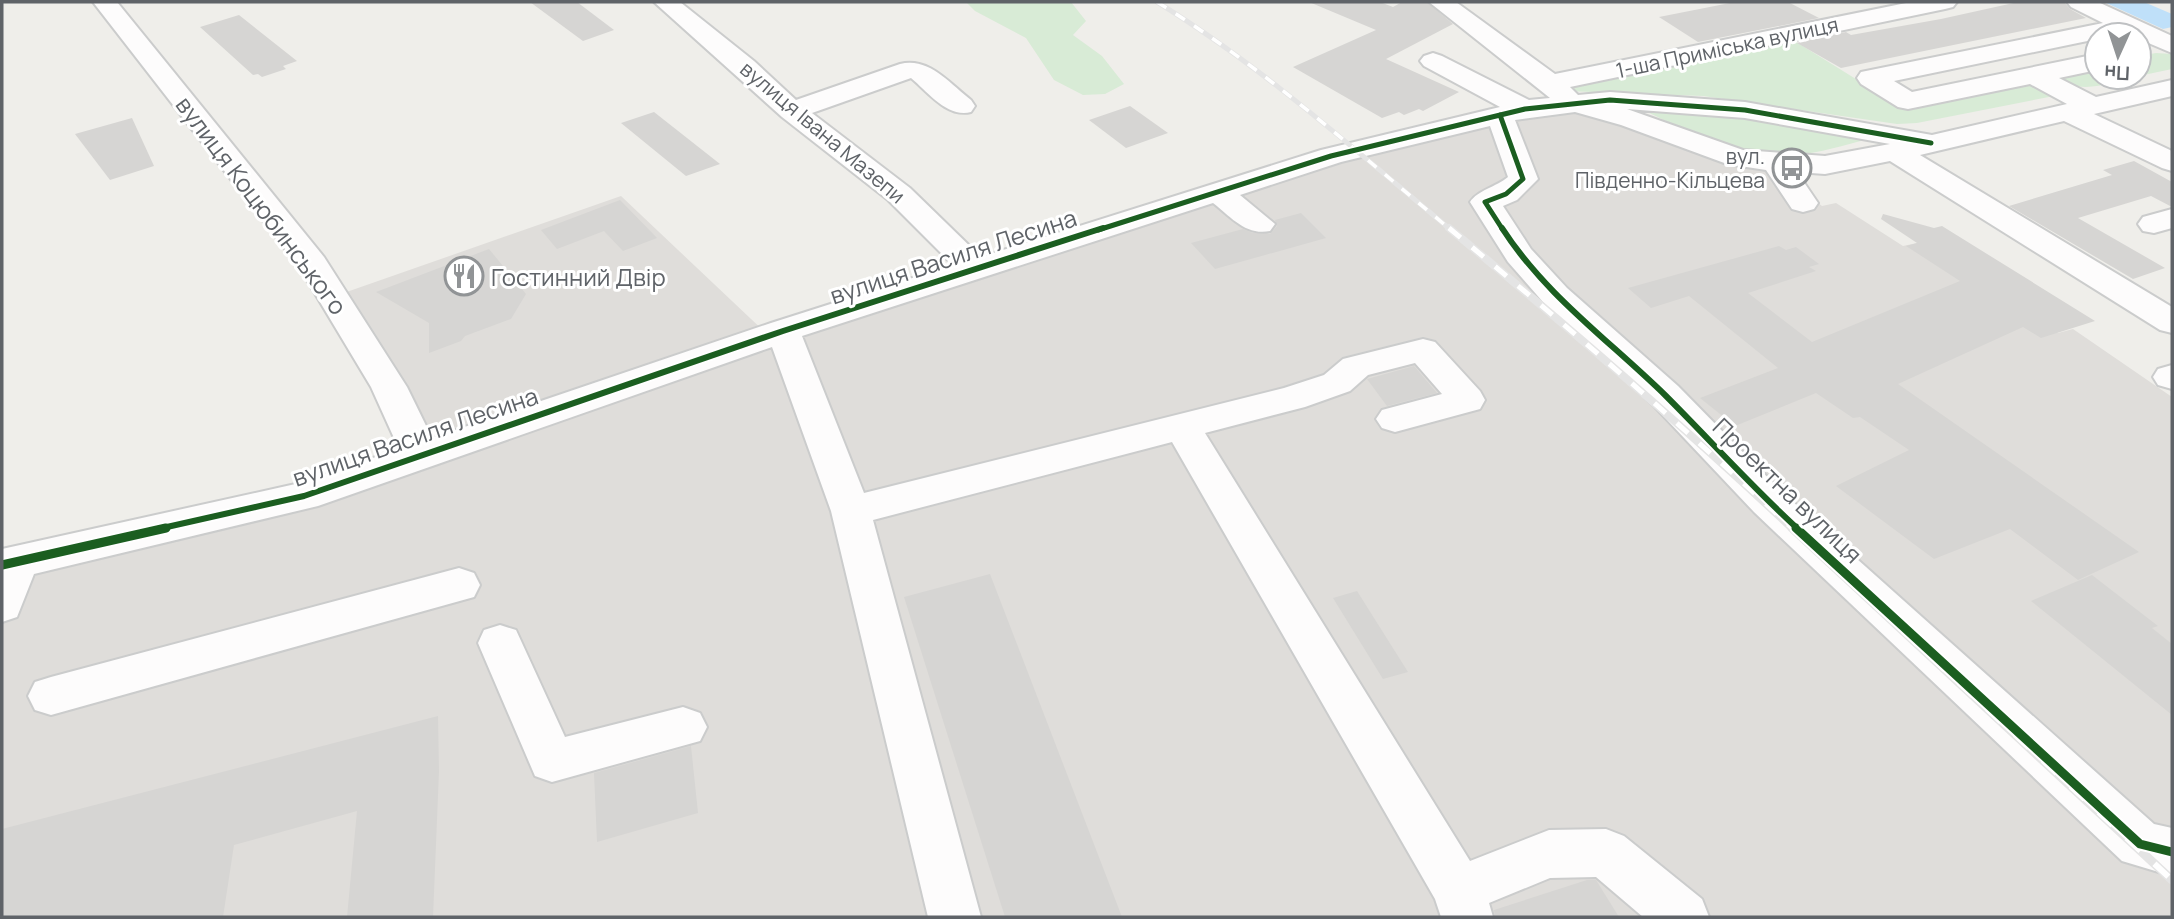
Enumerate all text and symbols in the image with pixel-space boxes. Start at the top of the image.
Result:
street label: 1-ша Приміська вулиця [1613,10,1841,84]
north arrow [2083,21,2153,91]
street label: вулиця Івана Мазепи [735,55,911,209]
text: Пн [2104,59,2131,87]
street label: вулиця Коцюбинського [169,89,355,321]
place label: вул. Південно-Кільцева [1575,142,1765,194]
bus stop icon: вул. Південно-Кільцева [1771,147,1813,189]
street label: вулиця Василя Лесина [825,201,1081,311]
restaurant icon: Гостинний Двір [443,255,485,297]
place label: Гостинний Двір [491,260,666,293]
street label: вулиця Василя Лесина [288,378,542,494]
street label: Проектна вулиця [1706,410,1870,570]

